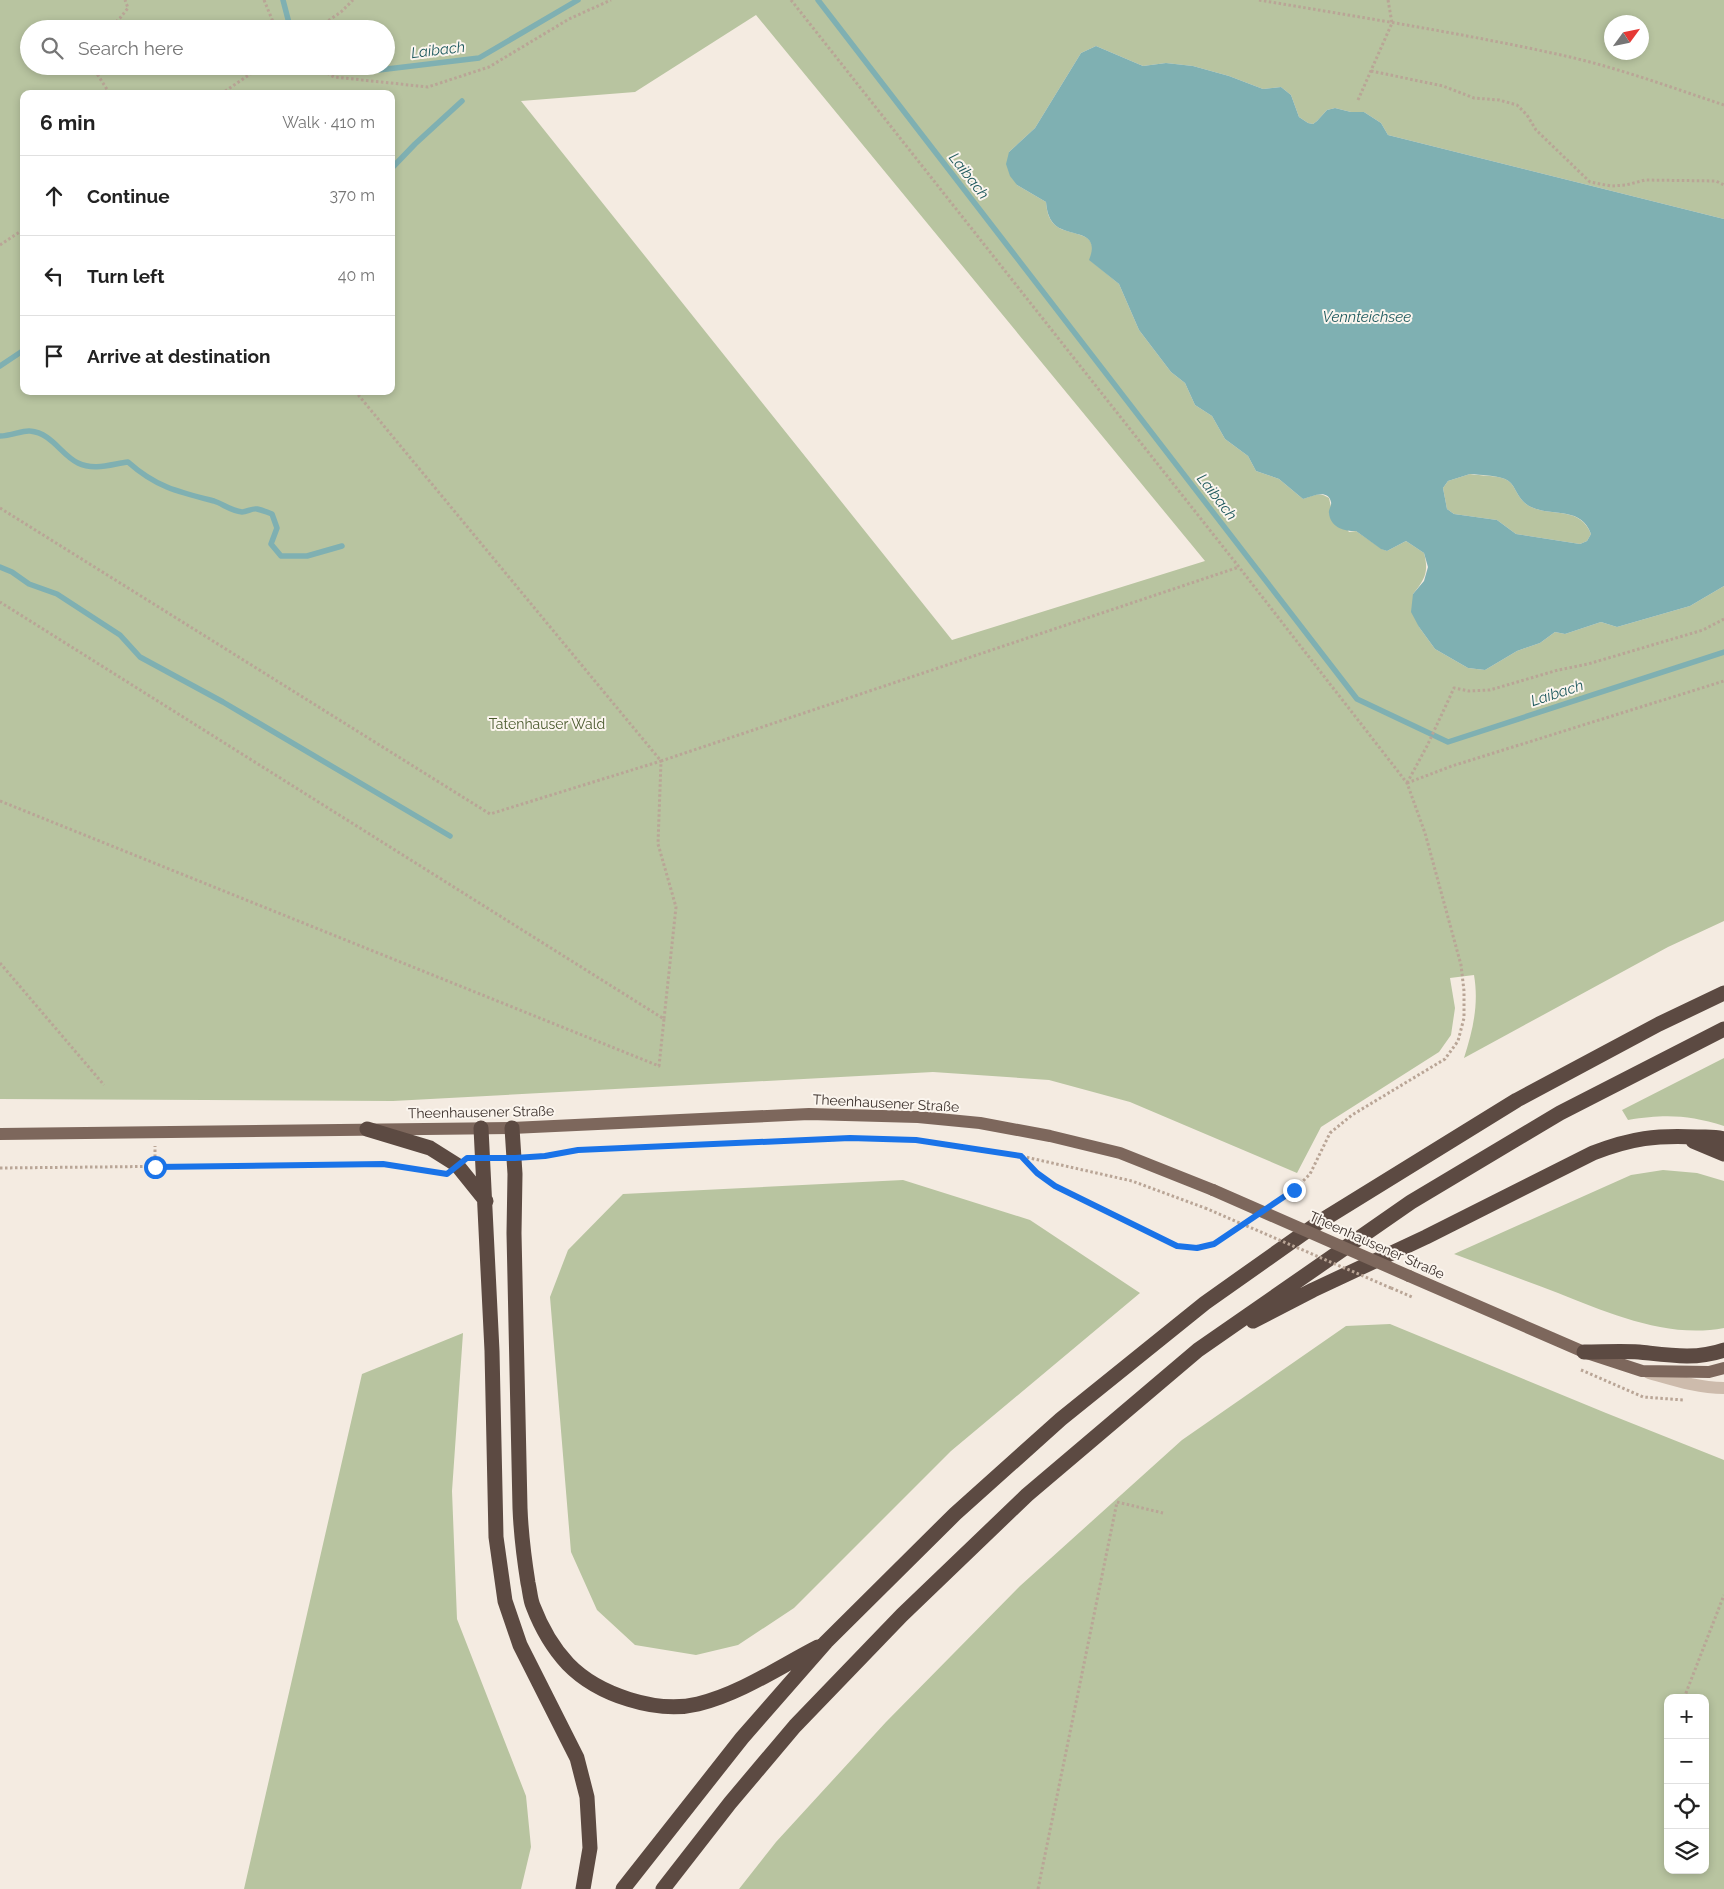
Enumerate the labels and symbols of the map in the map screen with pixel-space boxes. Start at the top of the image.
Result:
north arrow [1604,15,1649,60]
water label: Laibach [410,38,466,62]
water label: Laibach [945,149,993,203]
water label: Vennteichsee [1323,308,1411,326]
water label: Laibach [1193,470,1241,524]
water label: Laibach [1528,676,1586,710]
park label: Tatenhauser Wald [489,716,605,732]
street label: Theenhausener Straße [812,1091,960,1115]
street label: Theenhausener Straße [408,1103,554,1121]
route start [144,1156,167,1179]
route end [1283,1179,1306,1202]
street label: Theenhausener Straße [1307,1208,1447,1282]

